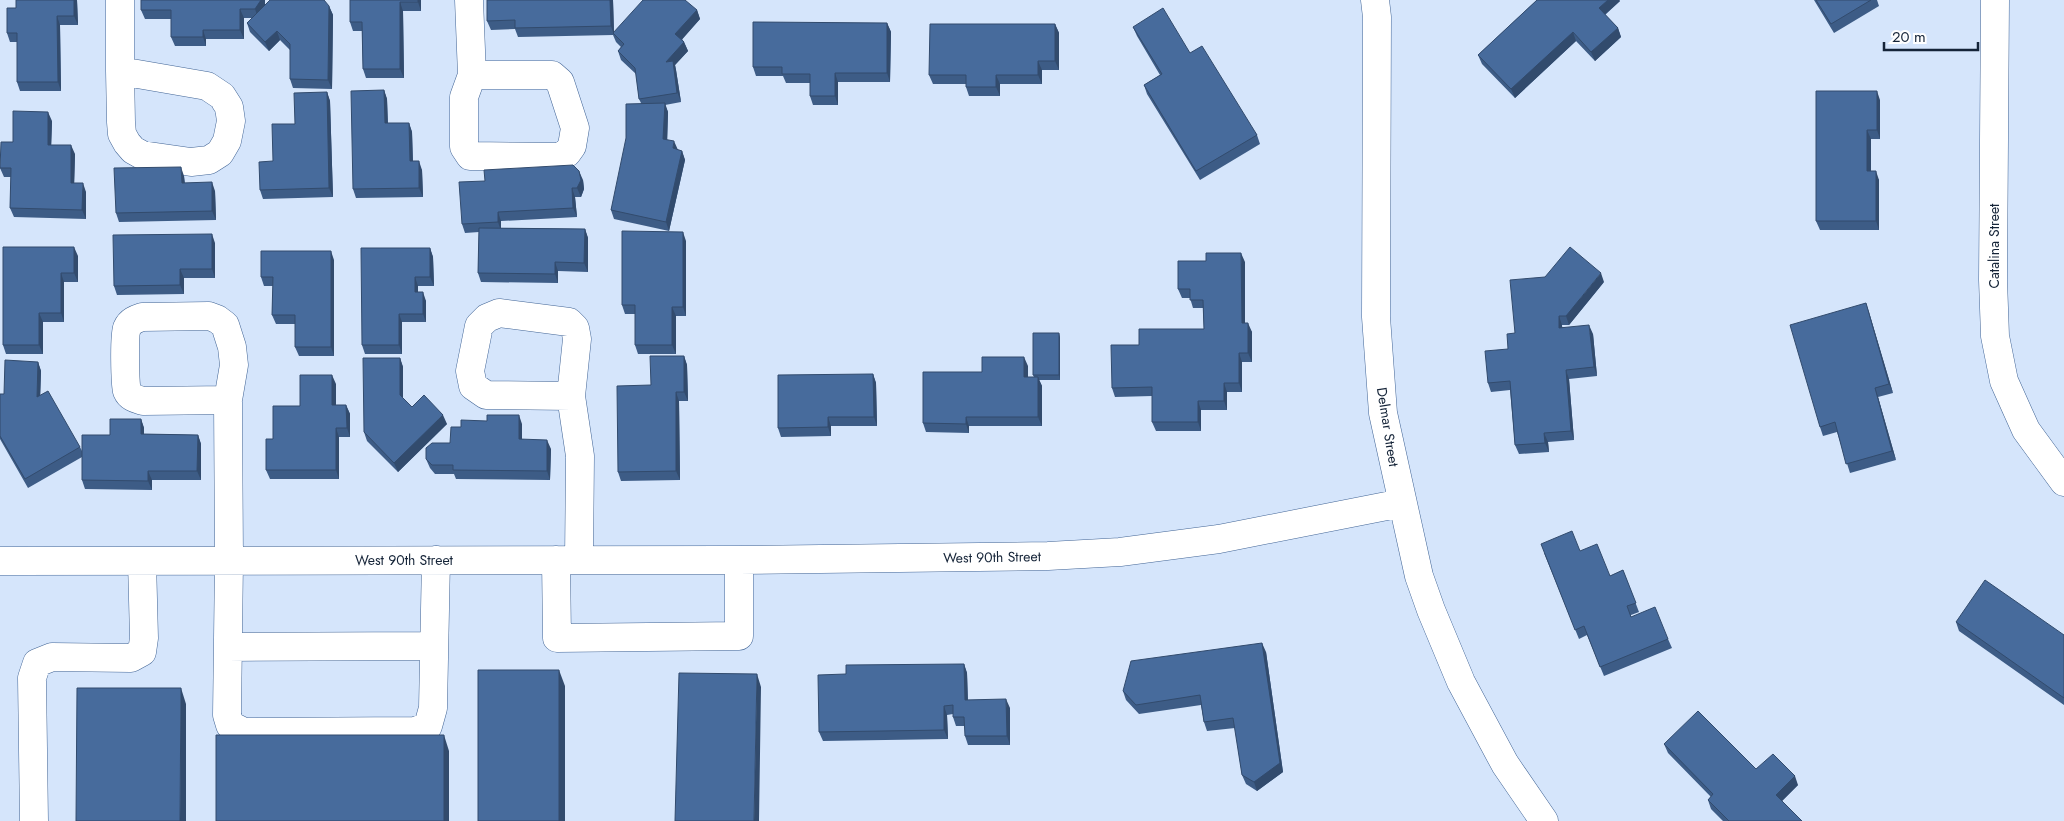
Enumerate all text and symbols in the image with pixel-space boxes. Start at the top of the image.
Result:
scale bar [1884,20,1978,52]
text: 20 m [1892,26,1926,48]
street label: Catalina Street [1984,203,2004,288]
street label: Delmar Street [1372,386,1404,469]
street label: West 90th Street [943,546,1042,568]
street label: West 90th Street [355,550,454,570]

